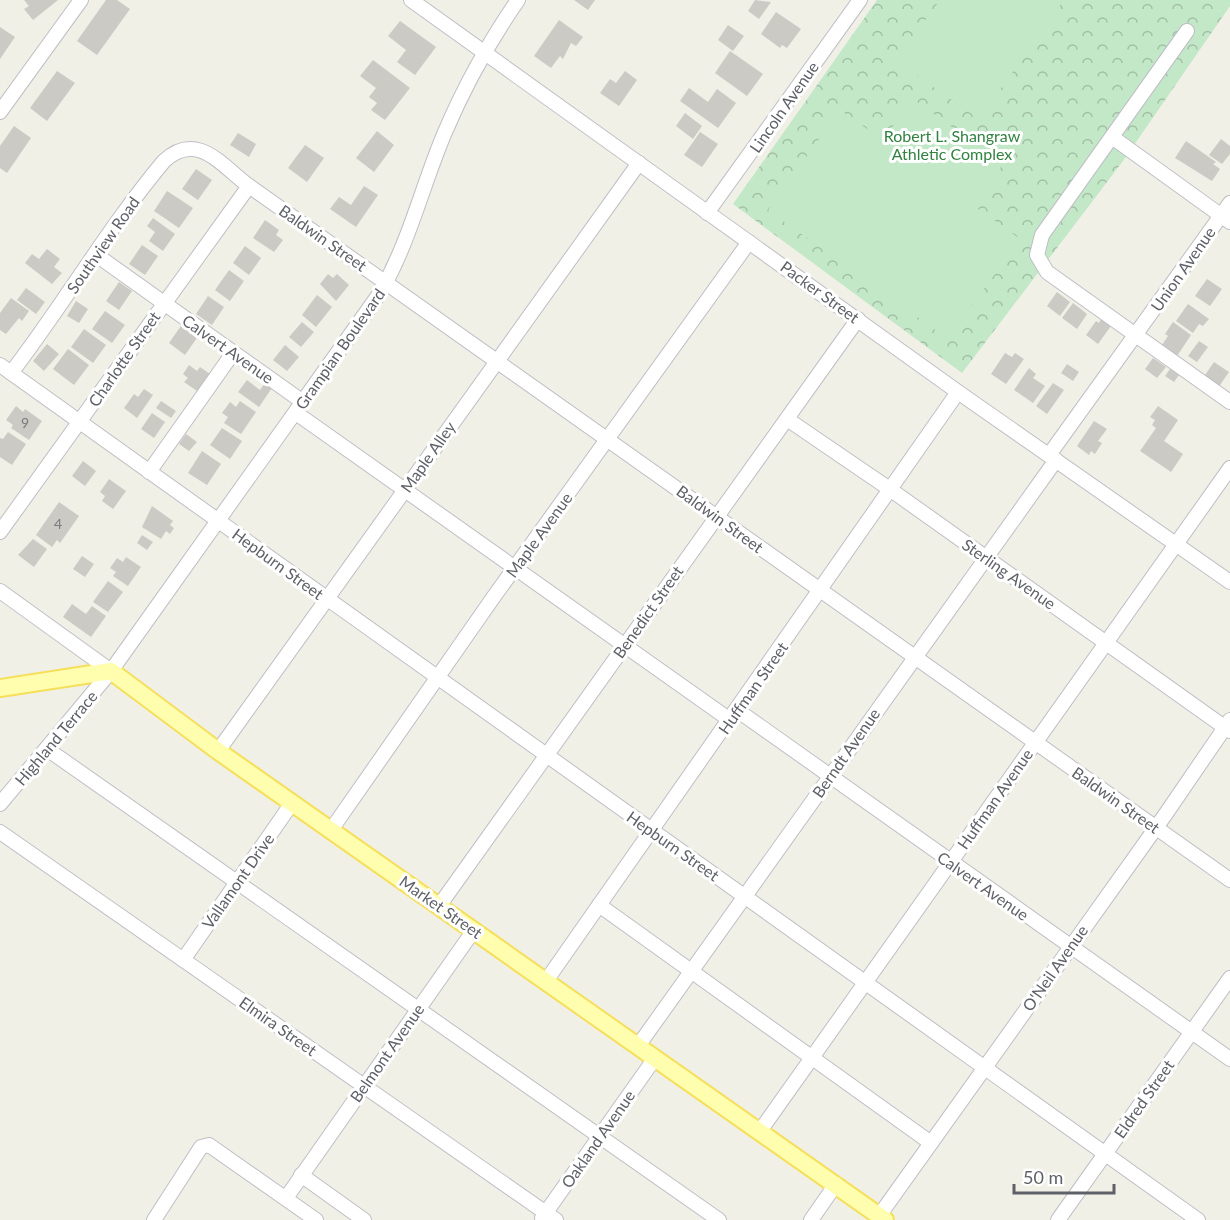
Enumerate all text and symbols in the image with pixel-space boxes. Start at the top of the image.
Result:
street label: Lincoln Avenue [745,58,822,156]
park label: Robert L. Shangraw Athletic Complex [884,126,1021,163]
street label: Southview Road [62,193,143,297]
street label: Baldwin Street [276,200,371,275]
street label: Union Avenue [1146,223,1219,315]
street label: Packer Street [777,257,864,327]
street label: Grampian Boulevard [291,285,388,413]
street label: Charlotte Street [84,307,164,410]
street label: Calvert Avenue [179,310,278,387]
house number: 9 [21,414,29,431]
street label: Maple Alley [396,417,459,496]
street label: Baldwin Street [673,481,768,557]
street label: Maple Avenue [501,489,576,581]
house number: 4 [54,515,62,532]
street label: Hepburn Street [229,524,328,603]
street label: Sterling Avenue [959,534,1060,613]
street label: Benedict Street [609,562,687,662]
street label: Huffman Street [714,638,791,737]
street label: Highland Terrace [10,686,101,789]
street label: Berndt Avenue [808,704,883,801]
street label: Huffman Avenue [953,745,1036,853]
street label: Baldwin Street [1069,762,1164,837]
street label: Hepburn Street [624,807,723,885]
street label: Vallamont Drive [198,829,278,932]
street label: Calvert Avenue [934,847,1033,924]
street label: Market Street [396,871,486,942]
street label: O'Neil Avenue [1018,921,1091,1014]
street label: Elmira Street [236,992,321,1059]
street label: Belmont Avenue [346,1000,428,1106]
street label: Eldred Street [1110,1056,1178,1141]
street label: Oakland Avenue [557,1086,638,1191]
scale bar [1014,1157,1114,1195]
text: 50 m [1023,1166,1063,1188]

